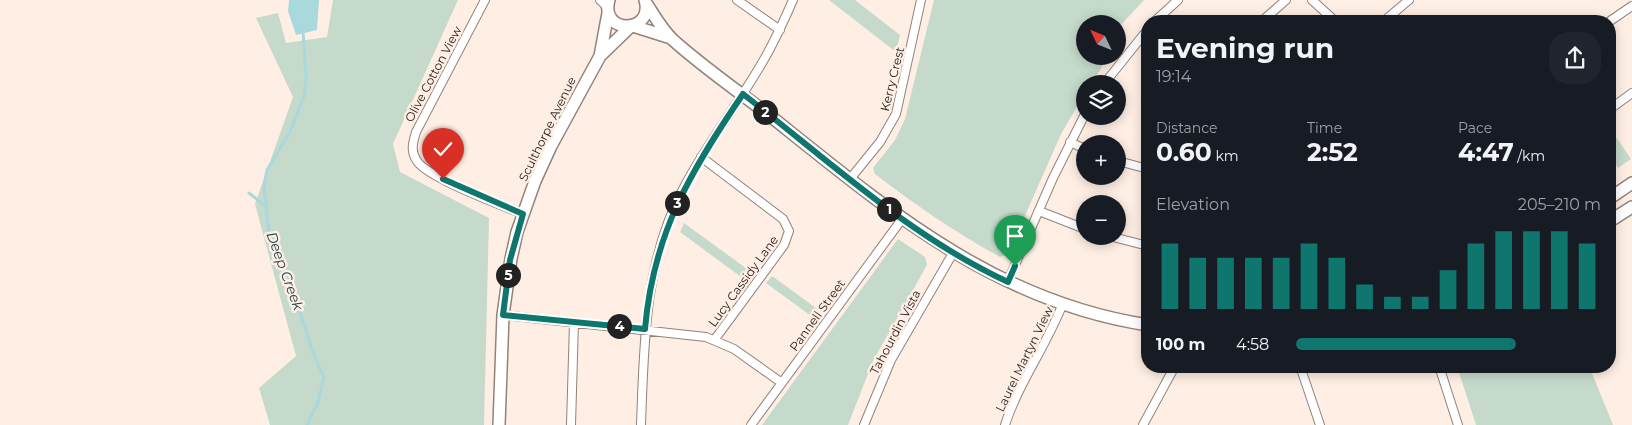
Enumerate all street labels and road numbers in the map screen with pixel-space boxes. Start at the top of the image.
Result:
street label: Olive Cotton View [401,23,465,124]
street label: Kerry Crest [877,45,907,113]
street label: Sculthorpe Avenue [515,74,579,184]
street label: Lucy Cassidy Lane [705,232,781,330]
street label: Pannell Street [786,276,848,354]
street label: Tahourdin Vista [866,287,924,377]
street label: Laurel Martyn View [992,303,1056,414]

